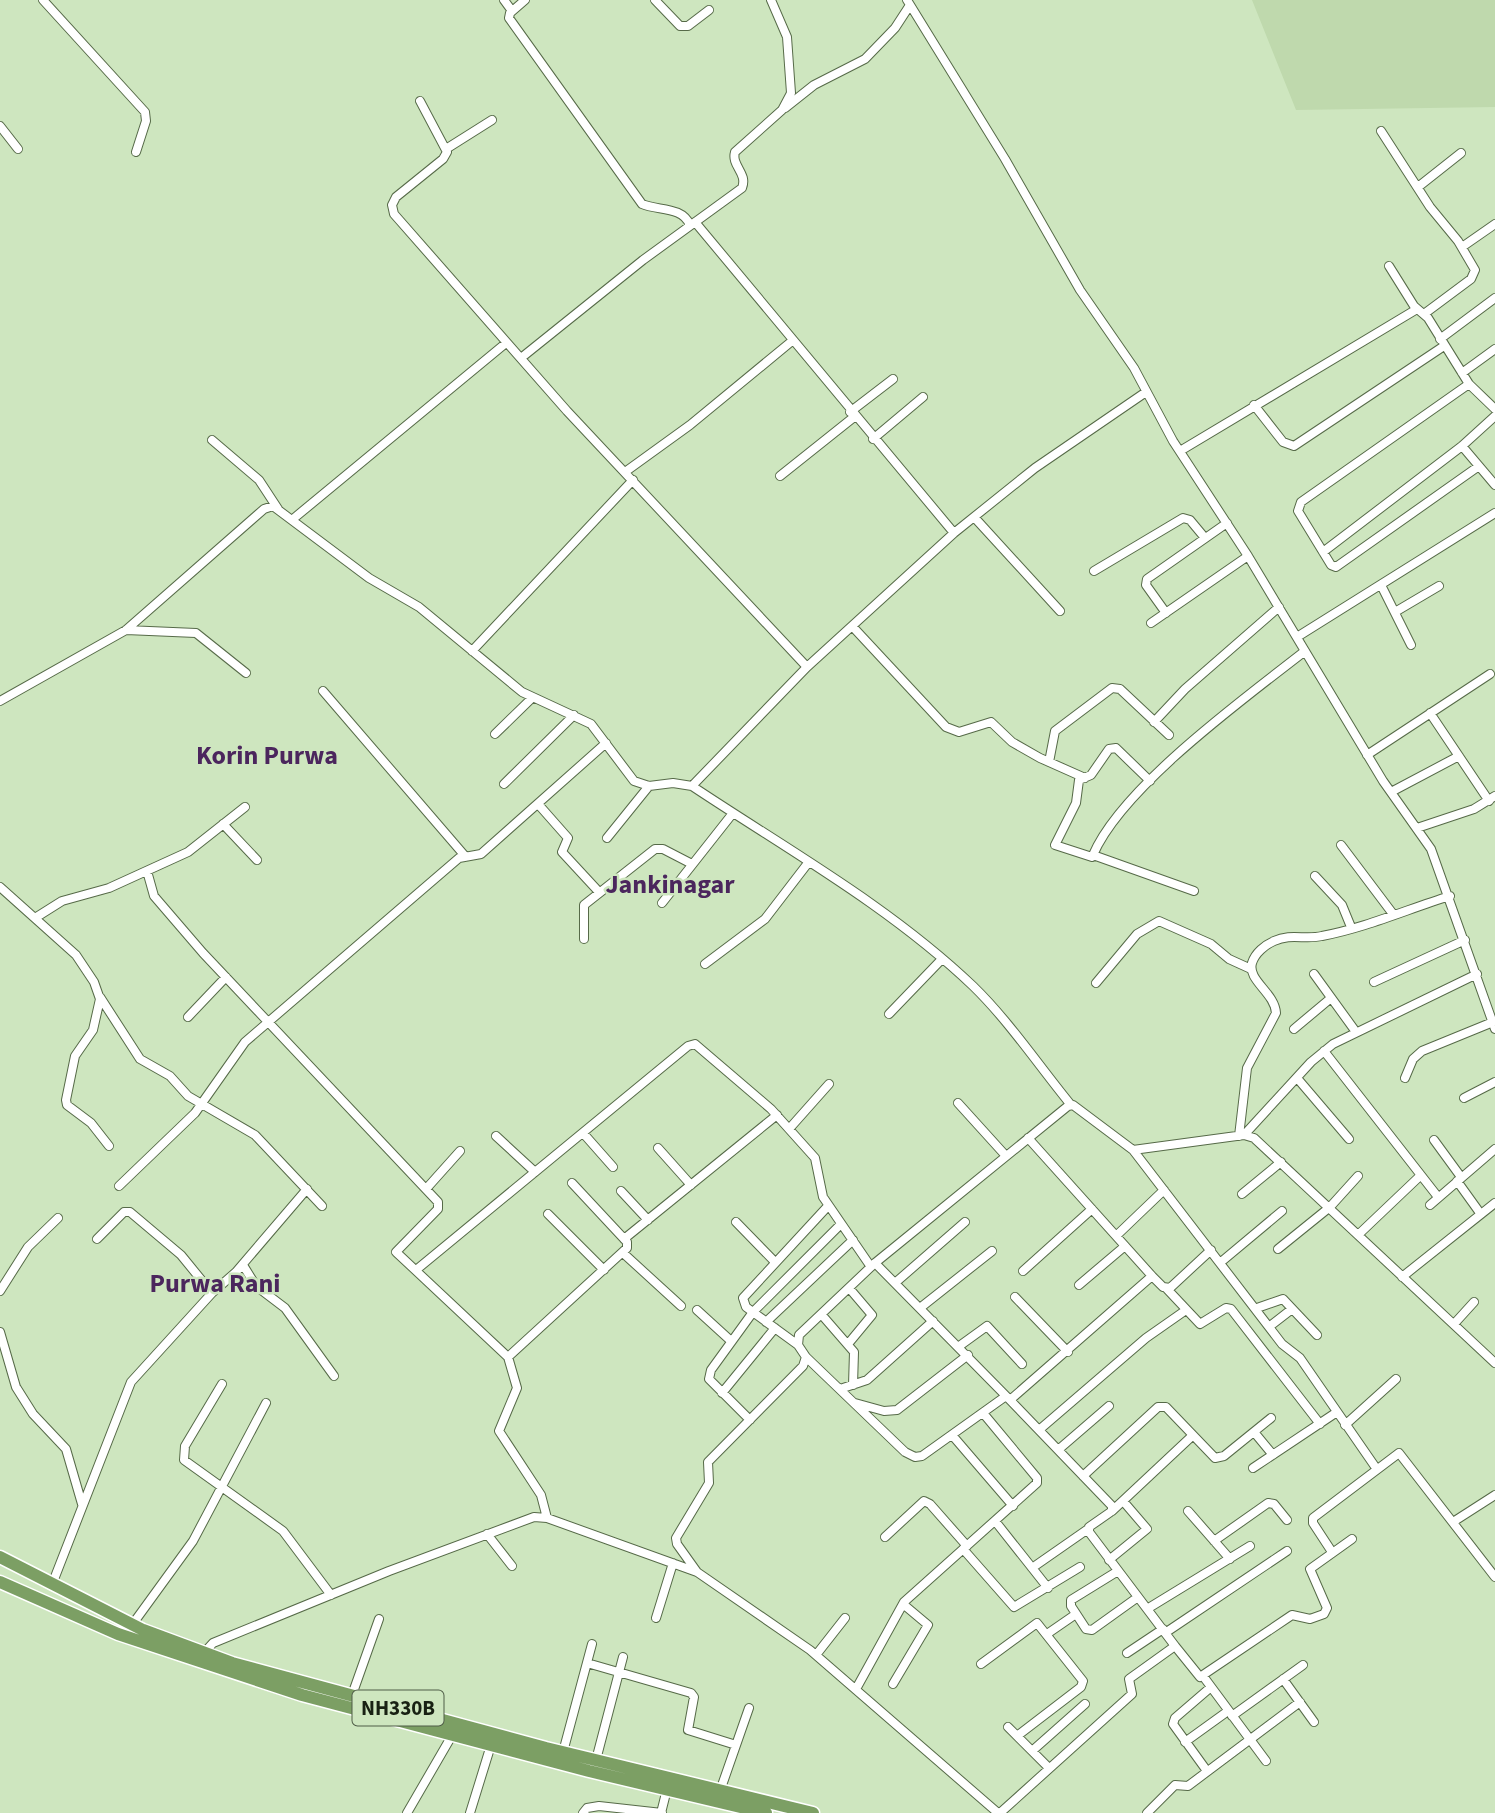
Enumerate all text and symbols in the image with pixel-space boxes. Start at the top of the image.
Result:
district label: Korin Purwa [196,737,338,774]
district label: Jankinagar [605,866,735,903]
district label: Purwa Rani [149,1265,281,1302]
road number: NH330B [352,1690,444,1726]

